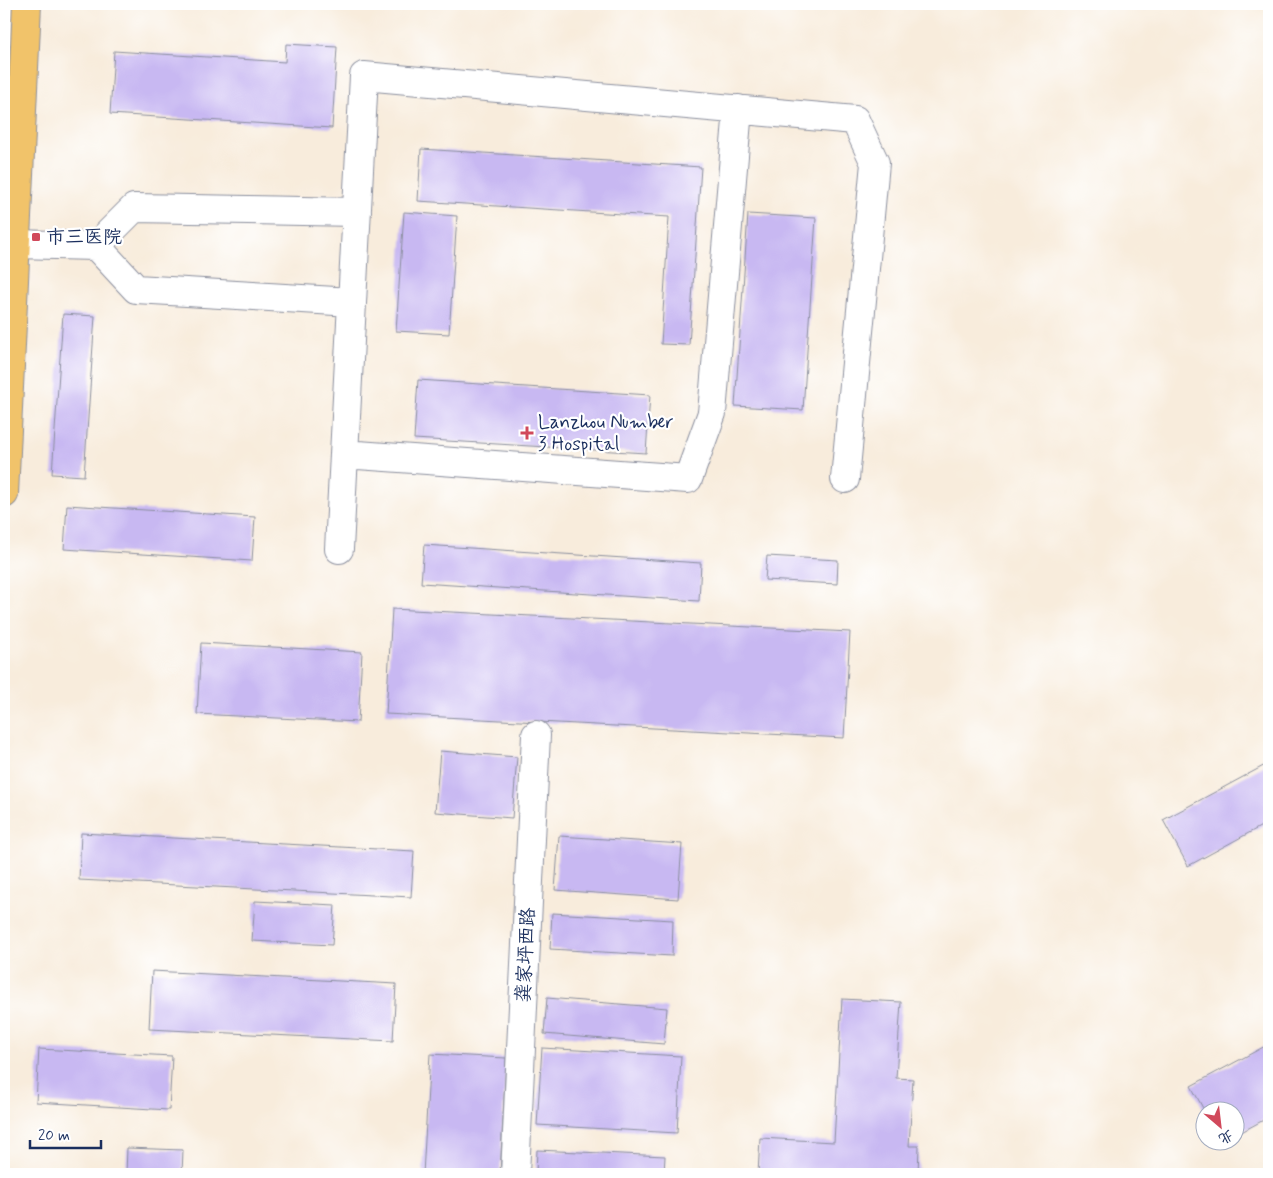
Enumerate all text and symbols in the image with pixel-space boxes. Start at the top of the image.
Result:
place label: 市三医院 [46,225,122,250]
marker: 市三医院 [30,231,42,243]
place label: Lanzhou Number 3 Hospital [538,410,673,457]
marker: Lanzhou Number 3 Hospital [520,426,534,440]
street label: 龚家坪西路 [511,907,541,1003]
north arrow [1196,1100,1246,1150]
scale bar [30,1118,101,1150]
text: 北 [1215,1125,1236,1148]
text: 20 m [38,1126,70,1146]

